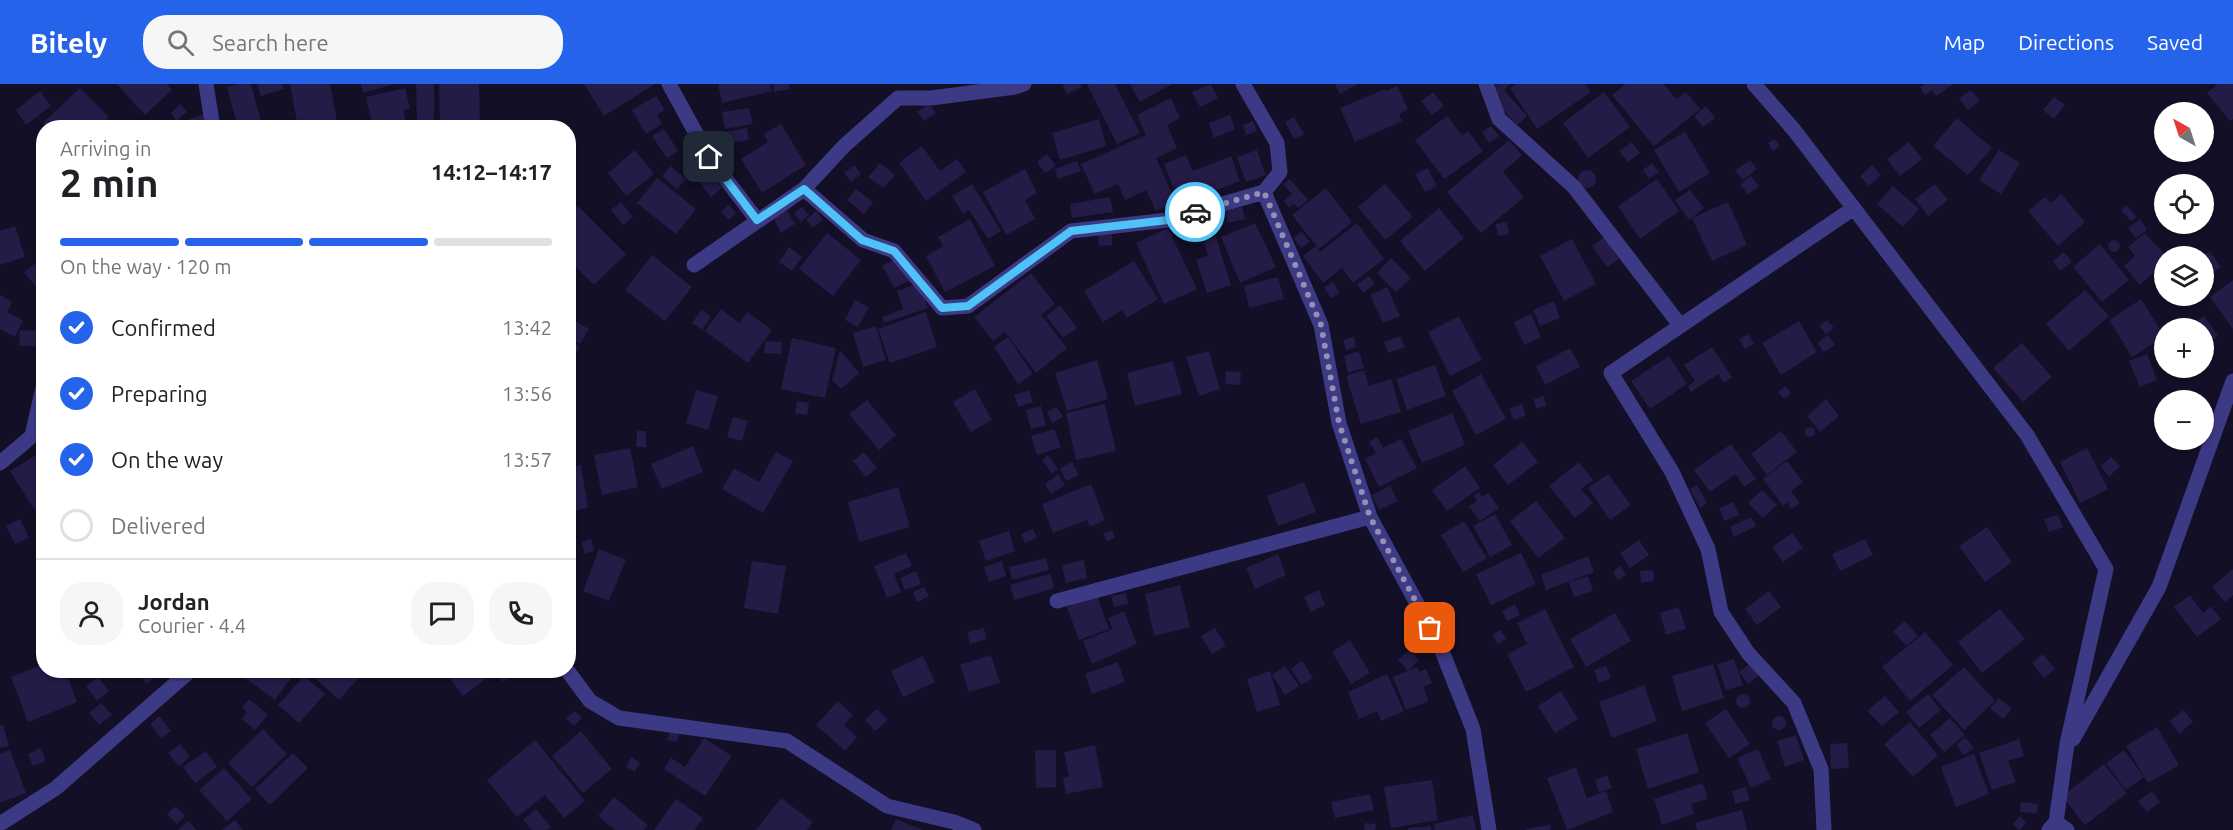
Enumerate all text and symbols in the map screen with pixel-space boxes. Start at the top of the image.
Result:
search box [143,15,563,69]
icon: search [164,26,197,59]
text: Bitely [30,27,107,58]
text: Search here [212,30,329,55]
text: Map [1944,30,1985,54]
text: Directions [2018,30,2114,54]
text: Saved [2147,30,2203,54]
north arrow [2154,102,2214,162]
map controls [2154,102,2214,450]
pin [683,131,734,182]
text: Arriving in [60,137,151,160]
icon: home [692,140,725,173]
text: 14:12–14:17 [431,159,552,184]
text: 2 min [60,161,159,204]
button: locate [2154,174,2214,234]
courier [1165,182,1225,242]
icon: car [1179,196,1212,229]
button: layers [2154,246,2214,306]
text: On the way · 120 m [60,255,232,278]
icon: check [60,311,93,344]
text: Confirmed [111,315,216,340]
text: 13:42 [502,316,552,339]
button: + [2154,318,2214,378]
icon: check [60,377,93,410]
text: Preparing [111,381,208,406]
text: 13:56 [502,382,552,405]
button: − [2154,390,2214,450]
icon: check [60,443,93,476]
text: On the way [111,447,223,472]
text: 13:57 [502,448,552,471]
text: Delivered [111,513,206,538]
button: person [60,582,123,645]
button: chat [411,582,474,645]
button: phone [489,582,552,645]
text: Jordan [138,589,210,614]
pin [1404,602,1455,653]
icon: bag [1413,611,1446,644]
text: Courier · 4.4 [138,614,246,637]

